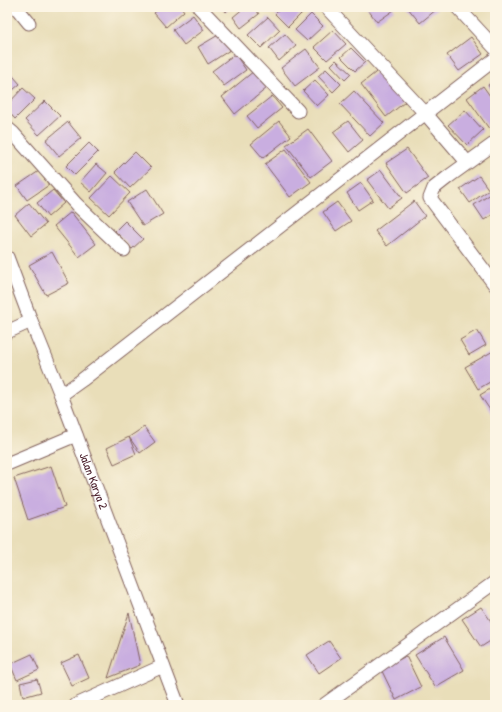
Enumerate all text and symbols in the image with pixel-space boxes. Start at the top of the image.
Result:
street label: Jalan Karya 2 [75,450,112,512]

